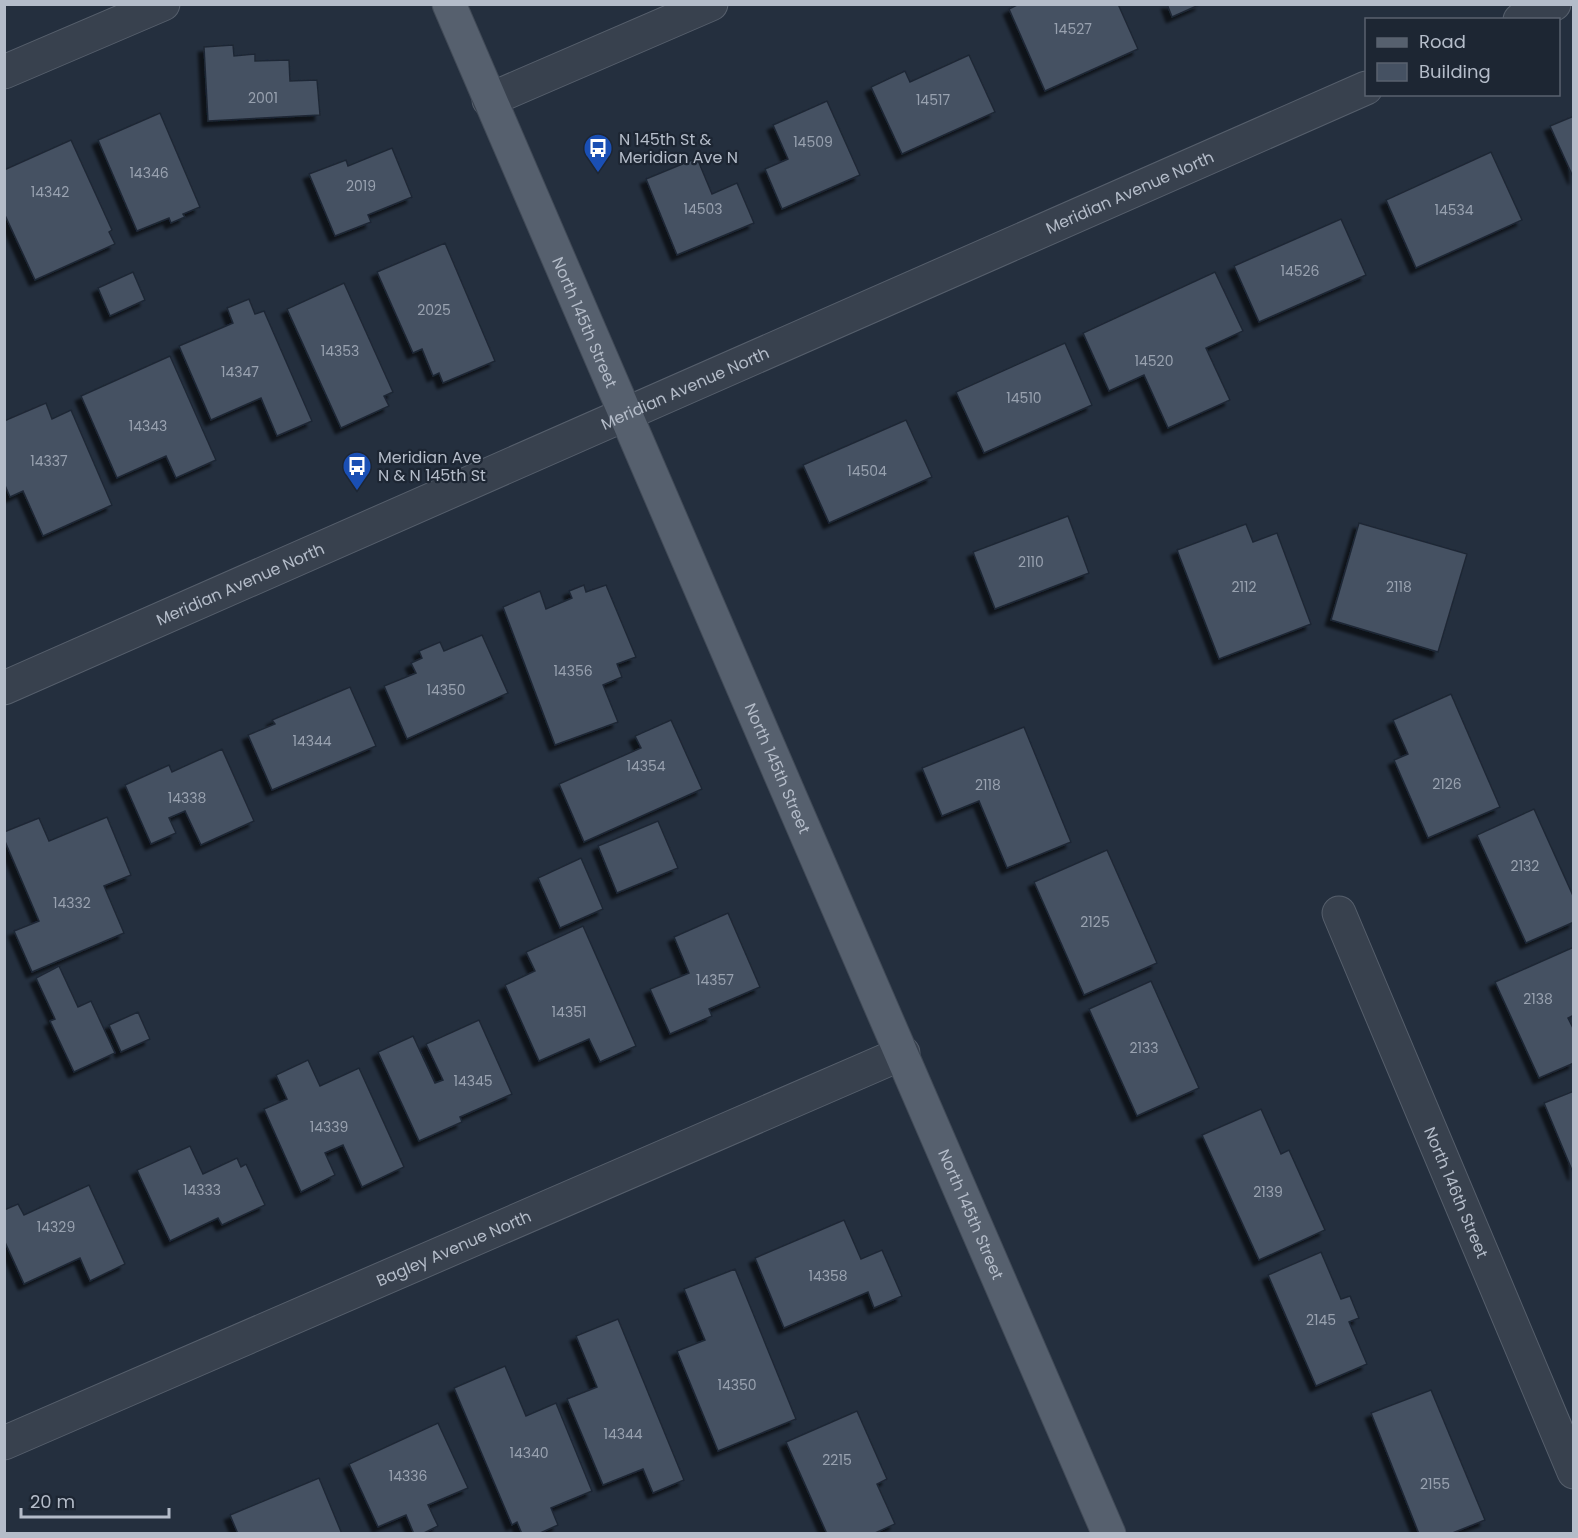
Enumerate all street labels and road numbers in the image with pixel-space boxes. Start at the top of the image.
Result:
street label: Meridian Avenue North [1042,145,1218,240]
street label: North 145th Street [546,253,623,392]
street label: Meridian Avenue North [597,341,773,436]
street label: Meridian Avenue North [153,537,328,632]
street label: North 145th Street [739,700,816,838]
street label: North 146th Street [1418,1123,1494,1262]
street label: North 145th Street [932,1145,1009,1283]
street label: Bagley Avenue North [373,1205,535,1292]

